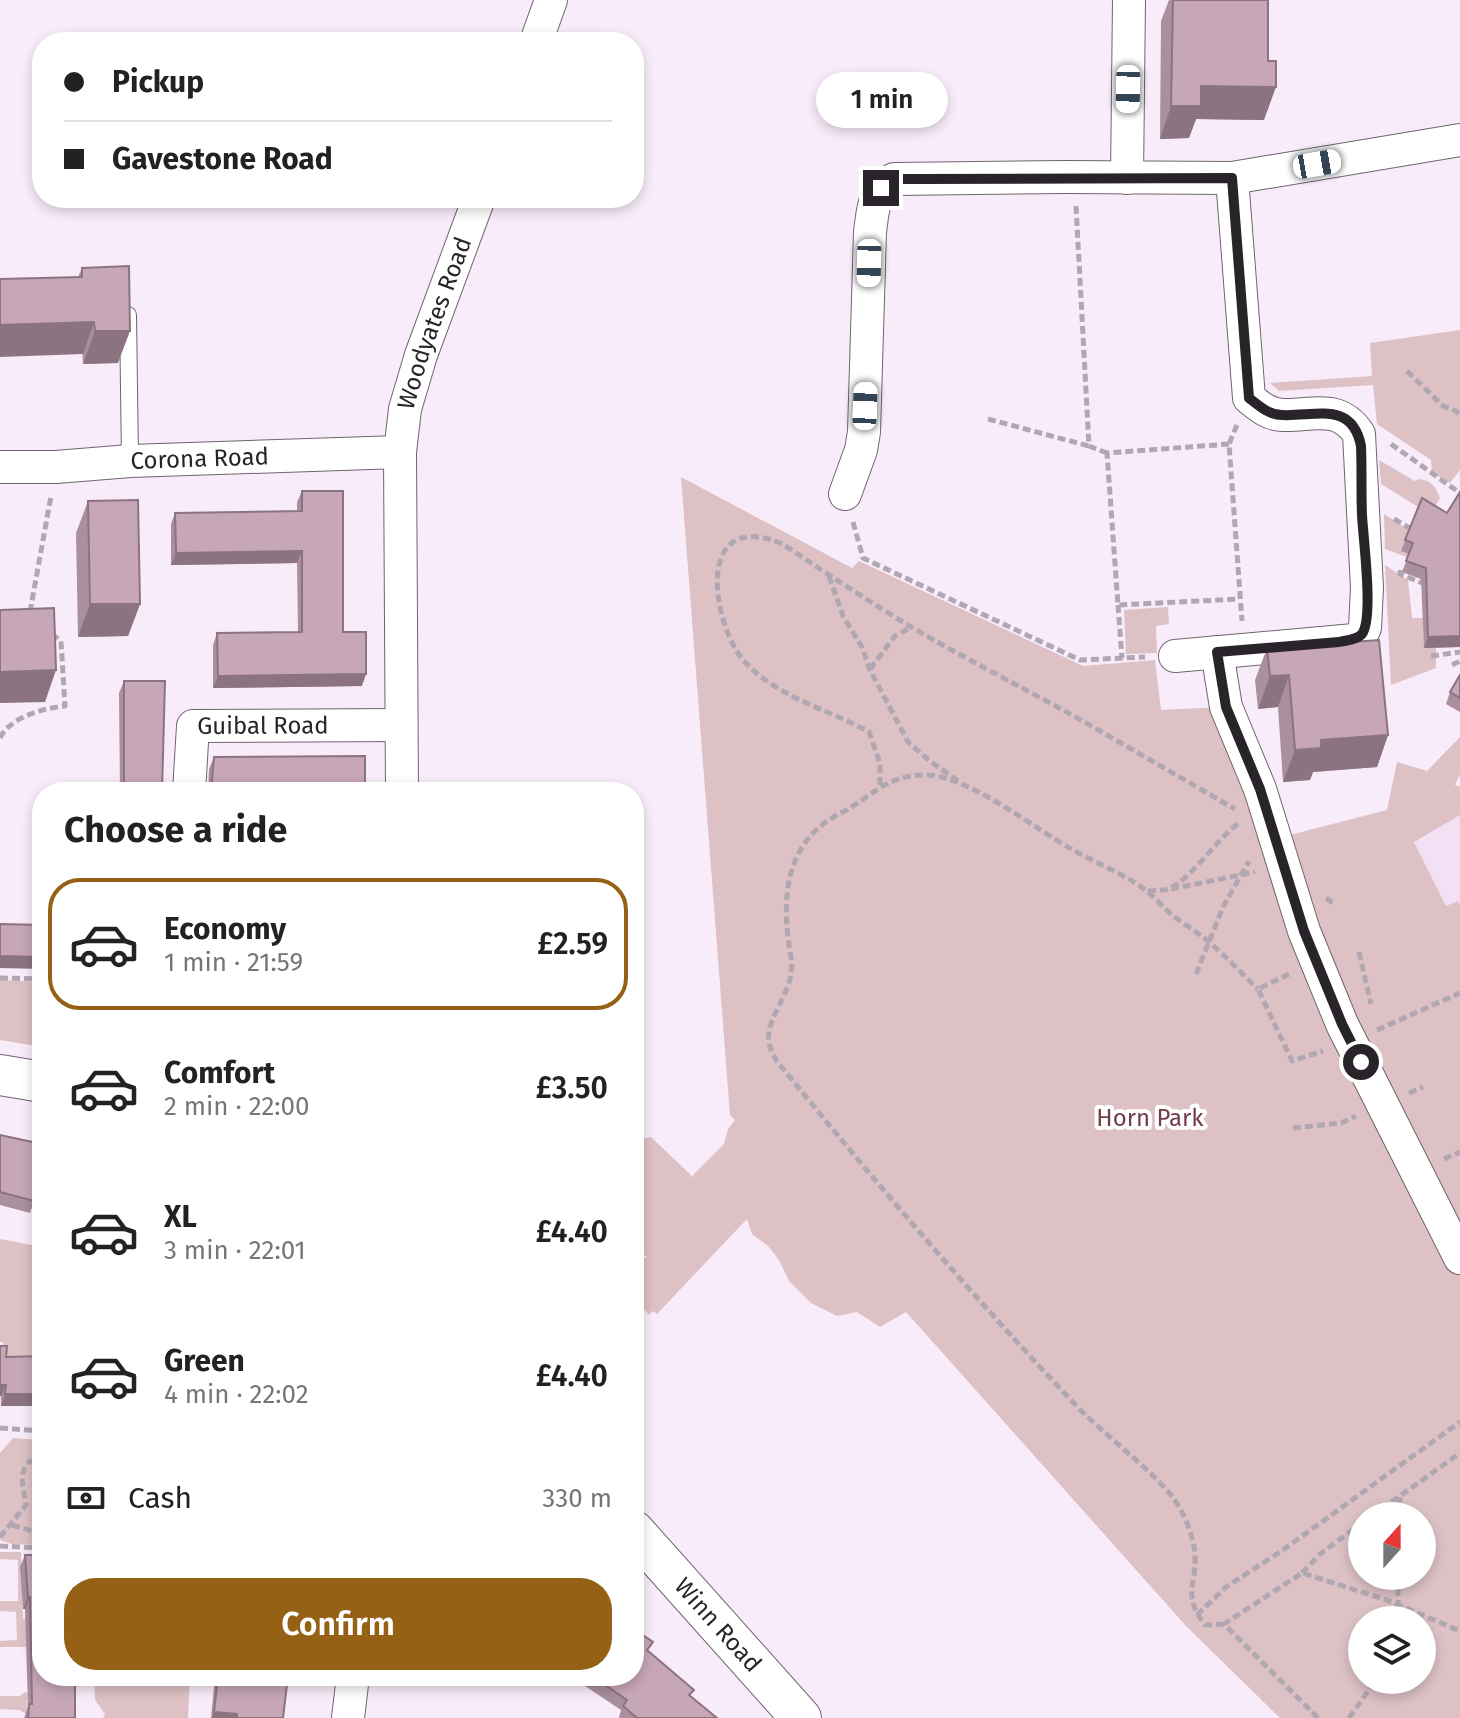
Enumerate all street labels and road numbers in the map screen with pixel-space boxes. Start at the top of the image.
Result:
street label: Woodyates Road [392,233,477,413]
street label: Corona Road [130,442,269,475]
street label: Guibal Road [197,711,329,740]
street label: Winn Road [669,1572,767,1678]

